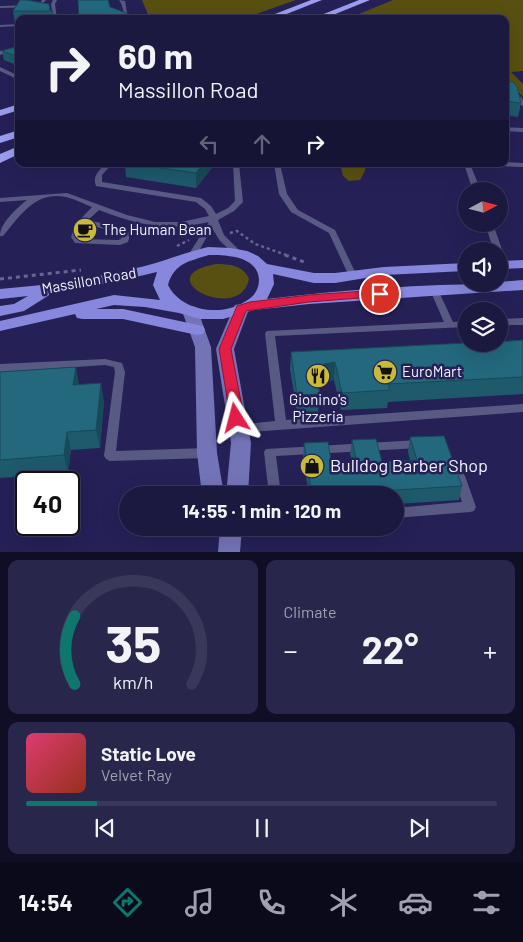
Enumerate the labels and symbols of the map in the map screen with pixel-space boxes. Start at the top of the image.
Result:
north arrow [458,182,508,232]
cafe icon: The Human Bean [72,217,98,243]
place label: The Human Bean [102,220,212,238]
street label: Massillon Road [40,263,138,297]
pin [359,273,401,315]
supermarket icon: EuroMart [372,359,398,385]
place label: EuroMart [402,362,462,380]
restaurant icon: Gionino's Pizzeria [305,363,331,389]
place label: Gionino's Pizzeria [289,390,347,425]
position arrow [209,391,261,443]
shop icon: Bulldog Barber Shop [299,453,325,479]
place label: Bulldog Barber Shop [330,454,488,476]
speed limit sign: 40 [15,471,80,536]

